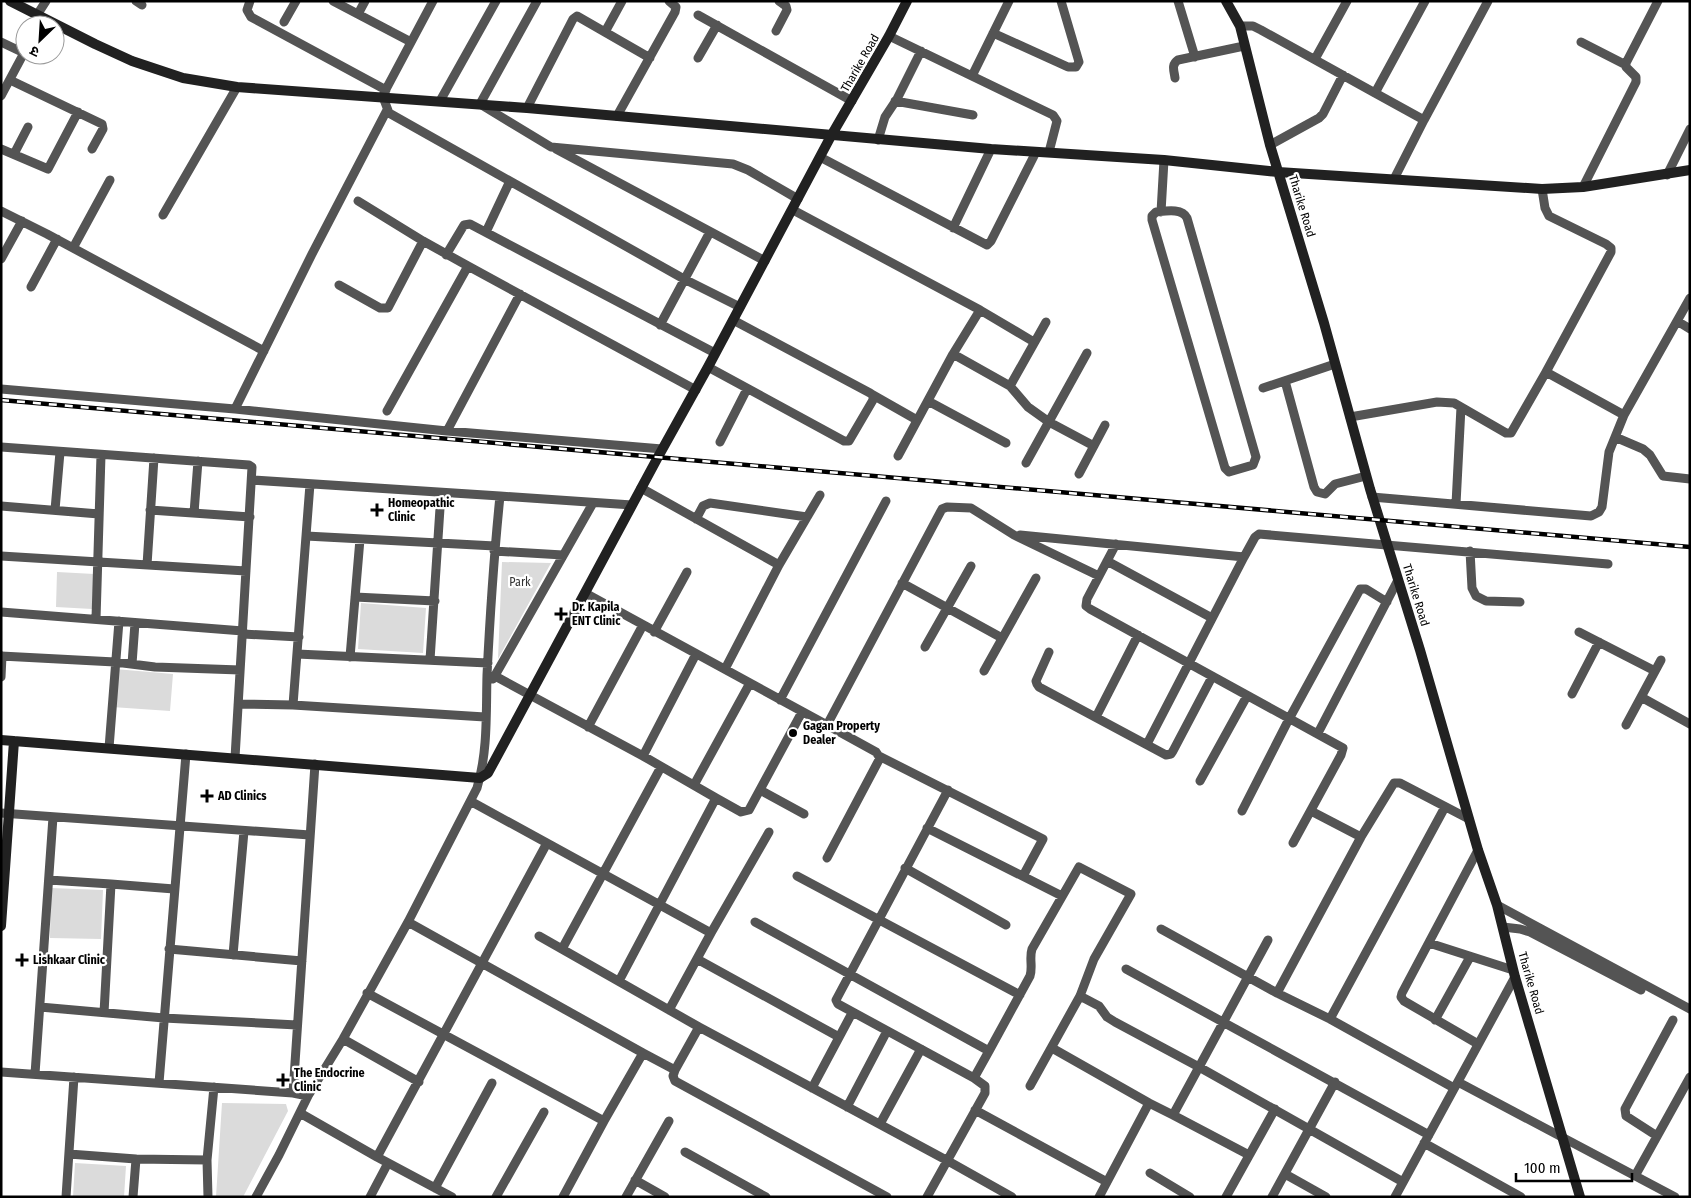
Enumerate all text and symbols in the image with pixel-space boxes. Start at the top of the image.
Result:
north arrow [15,15,65,65]
street label: Tharike Road [838,32,882,94]
text: उ [27,42,42,61]
street label: Tharike Road [1286,173,1318,239]
place label: Homeopathic Clinic [388,496,455,524]
marker: Homeopathic Clinic [370,503,384,517]
street label: Tharike Road [1400,562,1432,628]
park label: Park [509,575,531,589]
place label: Dr. Kapila ENT Clinic [572,600,621,628]
marker: Dr. Kapila ENT Clinic [554,607,568,621]
place label: Gagan Property Dealer [803,719,880,747]
marker: Gagan Property Dealer [787,727,799,739]
marker: AD Clinics [200,789,214,803]
place label: AD Clinics [217,789,267,803]
street label: Tharike Road [1515,950,1547,1016]
marker: Lishkaar Clinic [15,953,29,967]
place label: Lishkaar Clinic [33,953,106,967]
place label: The Endocrine Clinic [294,1066,365,1094]
marker: The Endocrine Clinic [276,1073,290,1087]
scale bar [1516,1150,1632,1182]
text: 100 m [1524,1159,1561,1177]

